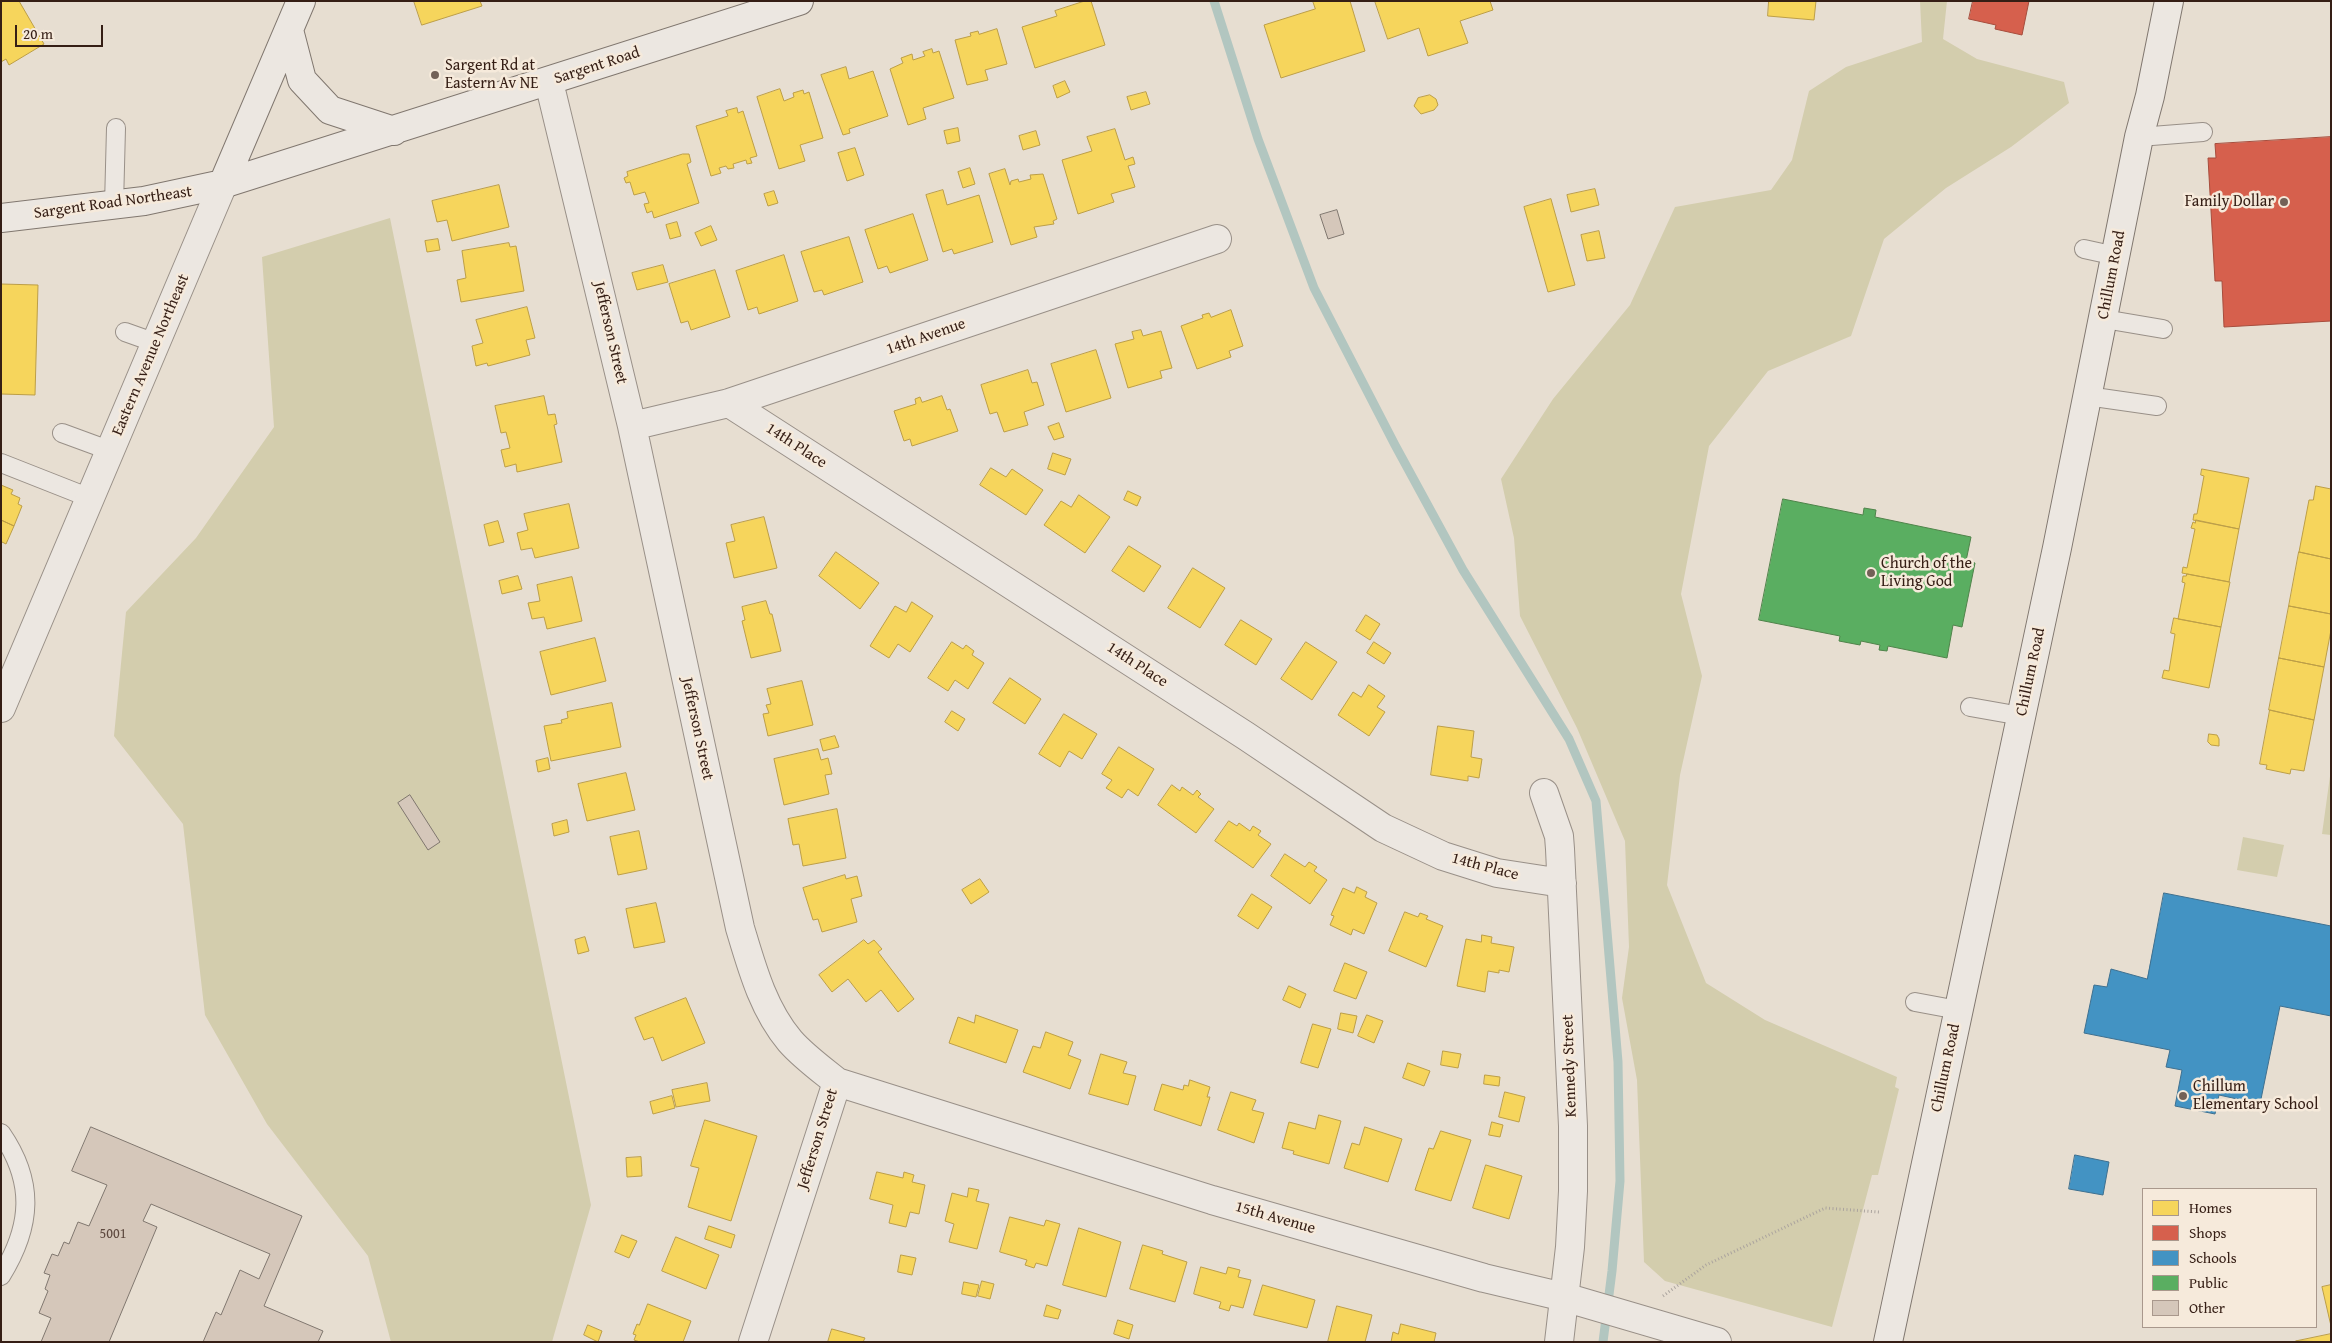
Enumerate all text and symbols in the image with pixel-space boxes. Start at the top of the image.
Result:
scale bar [18,15,105,47]
text: 20 m [23,23,53,44]
street label: Sargent Road [552,43,642,89]
place label: Sargent Rd at Eastern Av NE [445,56,538,94]
marker: Sargent Rd at Eastern Av NE [429,69,441,81]
street label: Sargent Road Northeast [33,182,193,224]
place label: Family Dollar [2185,192,2274,212]
marker: Family Dollar [2278,196,2290,208]
street label: Chillum Road [2094,229,2130,321]
street label: Eastern Avenue Northeast [108,271,194,439]
street label: Jefferson Street [589,280,631,386]
street label: 14th Avenue [884,314,968,360]
street label: 14th Place [762,419,830,473]
place label: Church of the Living God [1881,554,1972,592]
marker: Church of the Living God [1865,567,1877,579]
street label: Chillum Road [2012,626,2050,718]
street label: 14th Place [1103,638,1171,692]
street label: Jefferson Street [677,676,717,782]
street label: 14th Place [1449,849,1521,885]
street label: Kennedy Street [1559,1014,1581,1118]
street label: Chillum Road [1927,1022,1965,1114]
place label: Chillum Elementary School [2193,1077,2318,1115]
street label: Jefferson Street [794,1086,842,1192]
marker: Chillum Elementary School [2177,1090,2189,1102]
legend [2142,1188,2317,1328]
street label: 15th Avenue [1233,1197,1317,1239]
text: Homes [2189,1197,2232,1218]
text: Shops [2189,1222,2226,1243]
house number: 5001 [100,1226,126,1242]
text: Schools [2189,1247,2237,1268]
text: Public [2189,1272,2228,1293]
text: Other [2189,1297,2225,1318]

